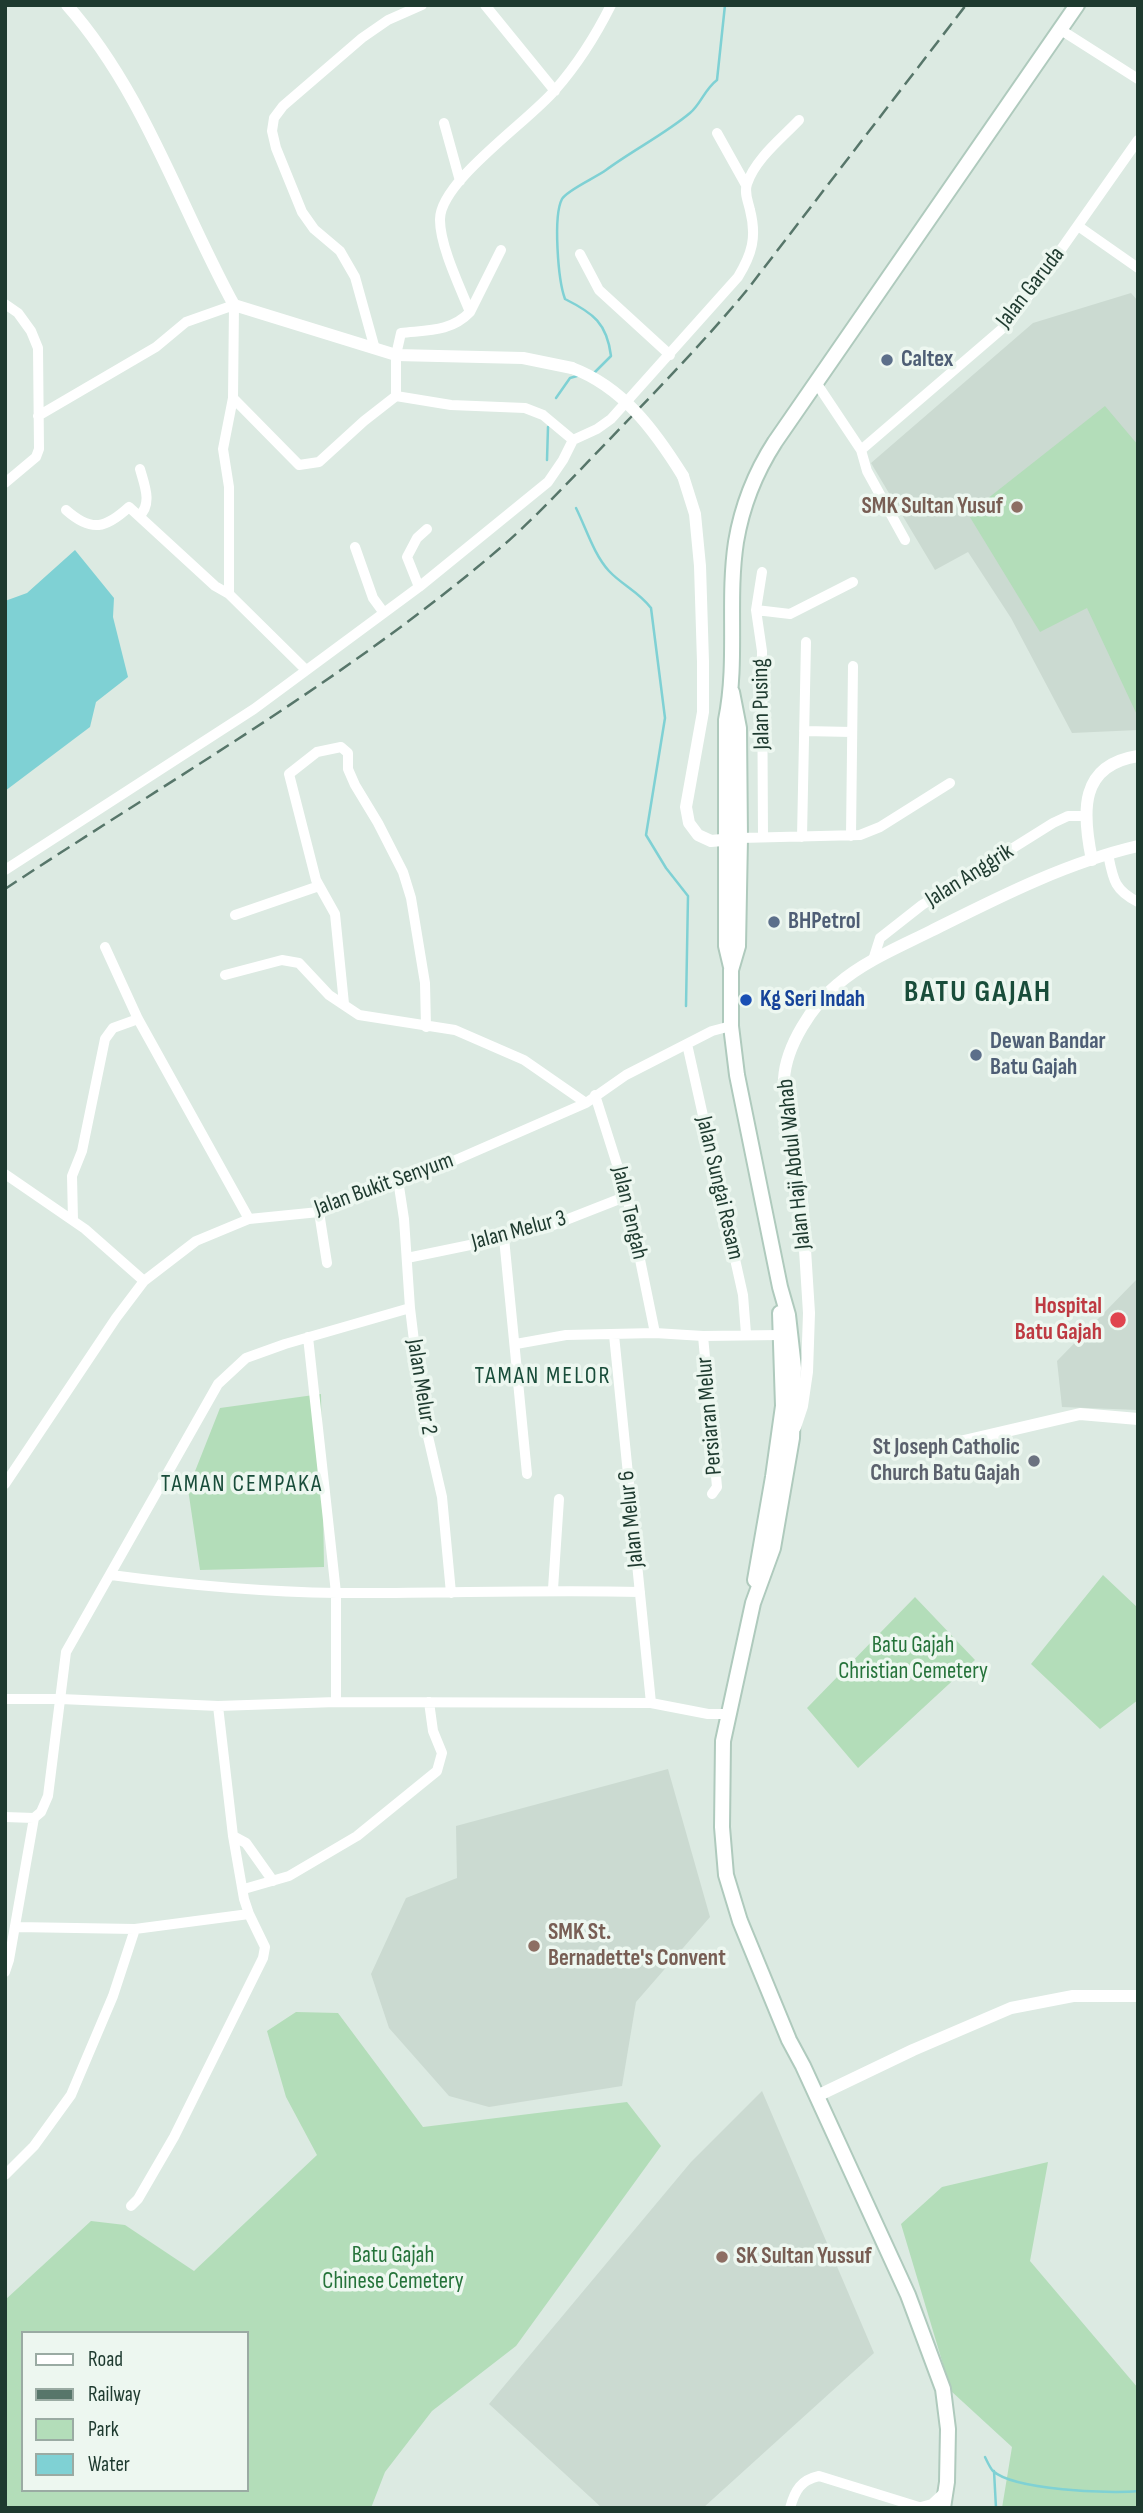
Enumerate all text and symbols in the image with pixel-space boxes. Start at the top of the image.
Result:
street label: Jalan Garuda [991,242,1071,334]
place label: Caltex [901,346,953,374]
marker: Caltex [879,352,895,368]
place label: SMK Sultan Yusuf [861,493,1003,521]
marker: SMK Sultan Yusuf [1009,499,1025,515]
street label: Jalan Pusing [747,658,777,750]
street label: Jalan Anggrik [921,838,1019,914]
place label: BHPetrol [788,908,861,936]
marker: BHPetrol [766,914,782,930]
district label: BATU GAJAH [905,975,1051,1011]
place label: Kg Seri Indah [760,986,865,1014]
marker: Kg Seri Indah [738,992,754,1008]
place label: Dewan Bandar Batu Gajah [990,1028,1106,1082]
marker: Dewan Bandar Batu Gajah [968,1047,984,1063]
street label: Jalan Haji Abdul Wahab [772,1077,818,1251]
street label: Jalan Sungai Resam [689,1113,749,1263]
street label: Jalan Bukit Senyum [311,1147,457,1223]
street label: Jalan Tengah [605,1164,653,1262]
street label: Jalan Melur 3 [469,1205,569,1257]
place label: Hospital Batu Gajah [1015,1293,1102,1347]
marker: Hospital Batu Gajah [1108,1310,1128,1330]
street label: Jalan Melur 2 [400,1337,442,1437]
street label: Persiaran Melur [691,1356,729,1476]
district label: TAMAN MELOR [476,1363,610,1391]
place label: St Joseph Catholic Church Batu Gajah [870,1434,1020,1488]
marker: St Joseph Catholic Church Batu Gajah [1026,1453,1042,1469]
street label: Jalan Melur 6 [613,1469,651,1569]
district label: TAMAN CEMPAKA [162,1471,322,1499]
park label: Batu Gajah Christian Cemetery [838,1632,988,1686]
place label: SMK St. Bernadette's Convent [548,1919,726,1973]
marker: SMK St. Bernadette's Convent [526,1938,542,1954]
park label: Batu Gajah Chinese Cemetery [322,2242,464,2296]
place label: SK Sultan Yussuf [736,2243,872,2271]
marker: SK Sultan Yussuf [714,2249,730,2265]
legend [21,2331,248,2492]
text: Road [88,2347,123,2372]
text: Railway [88,2382,141,2407]
text: Park [88,2417,119,2442]
text: Water [88,2452,130,2477]

